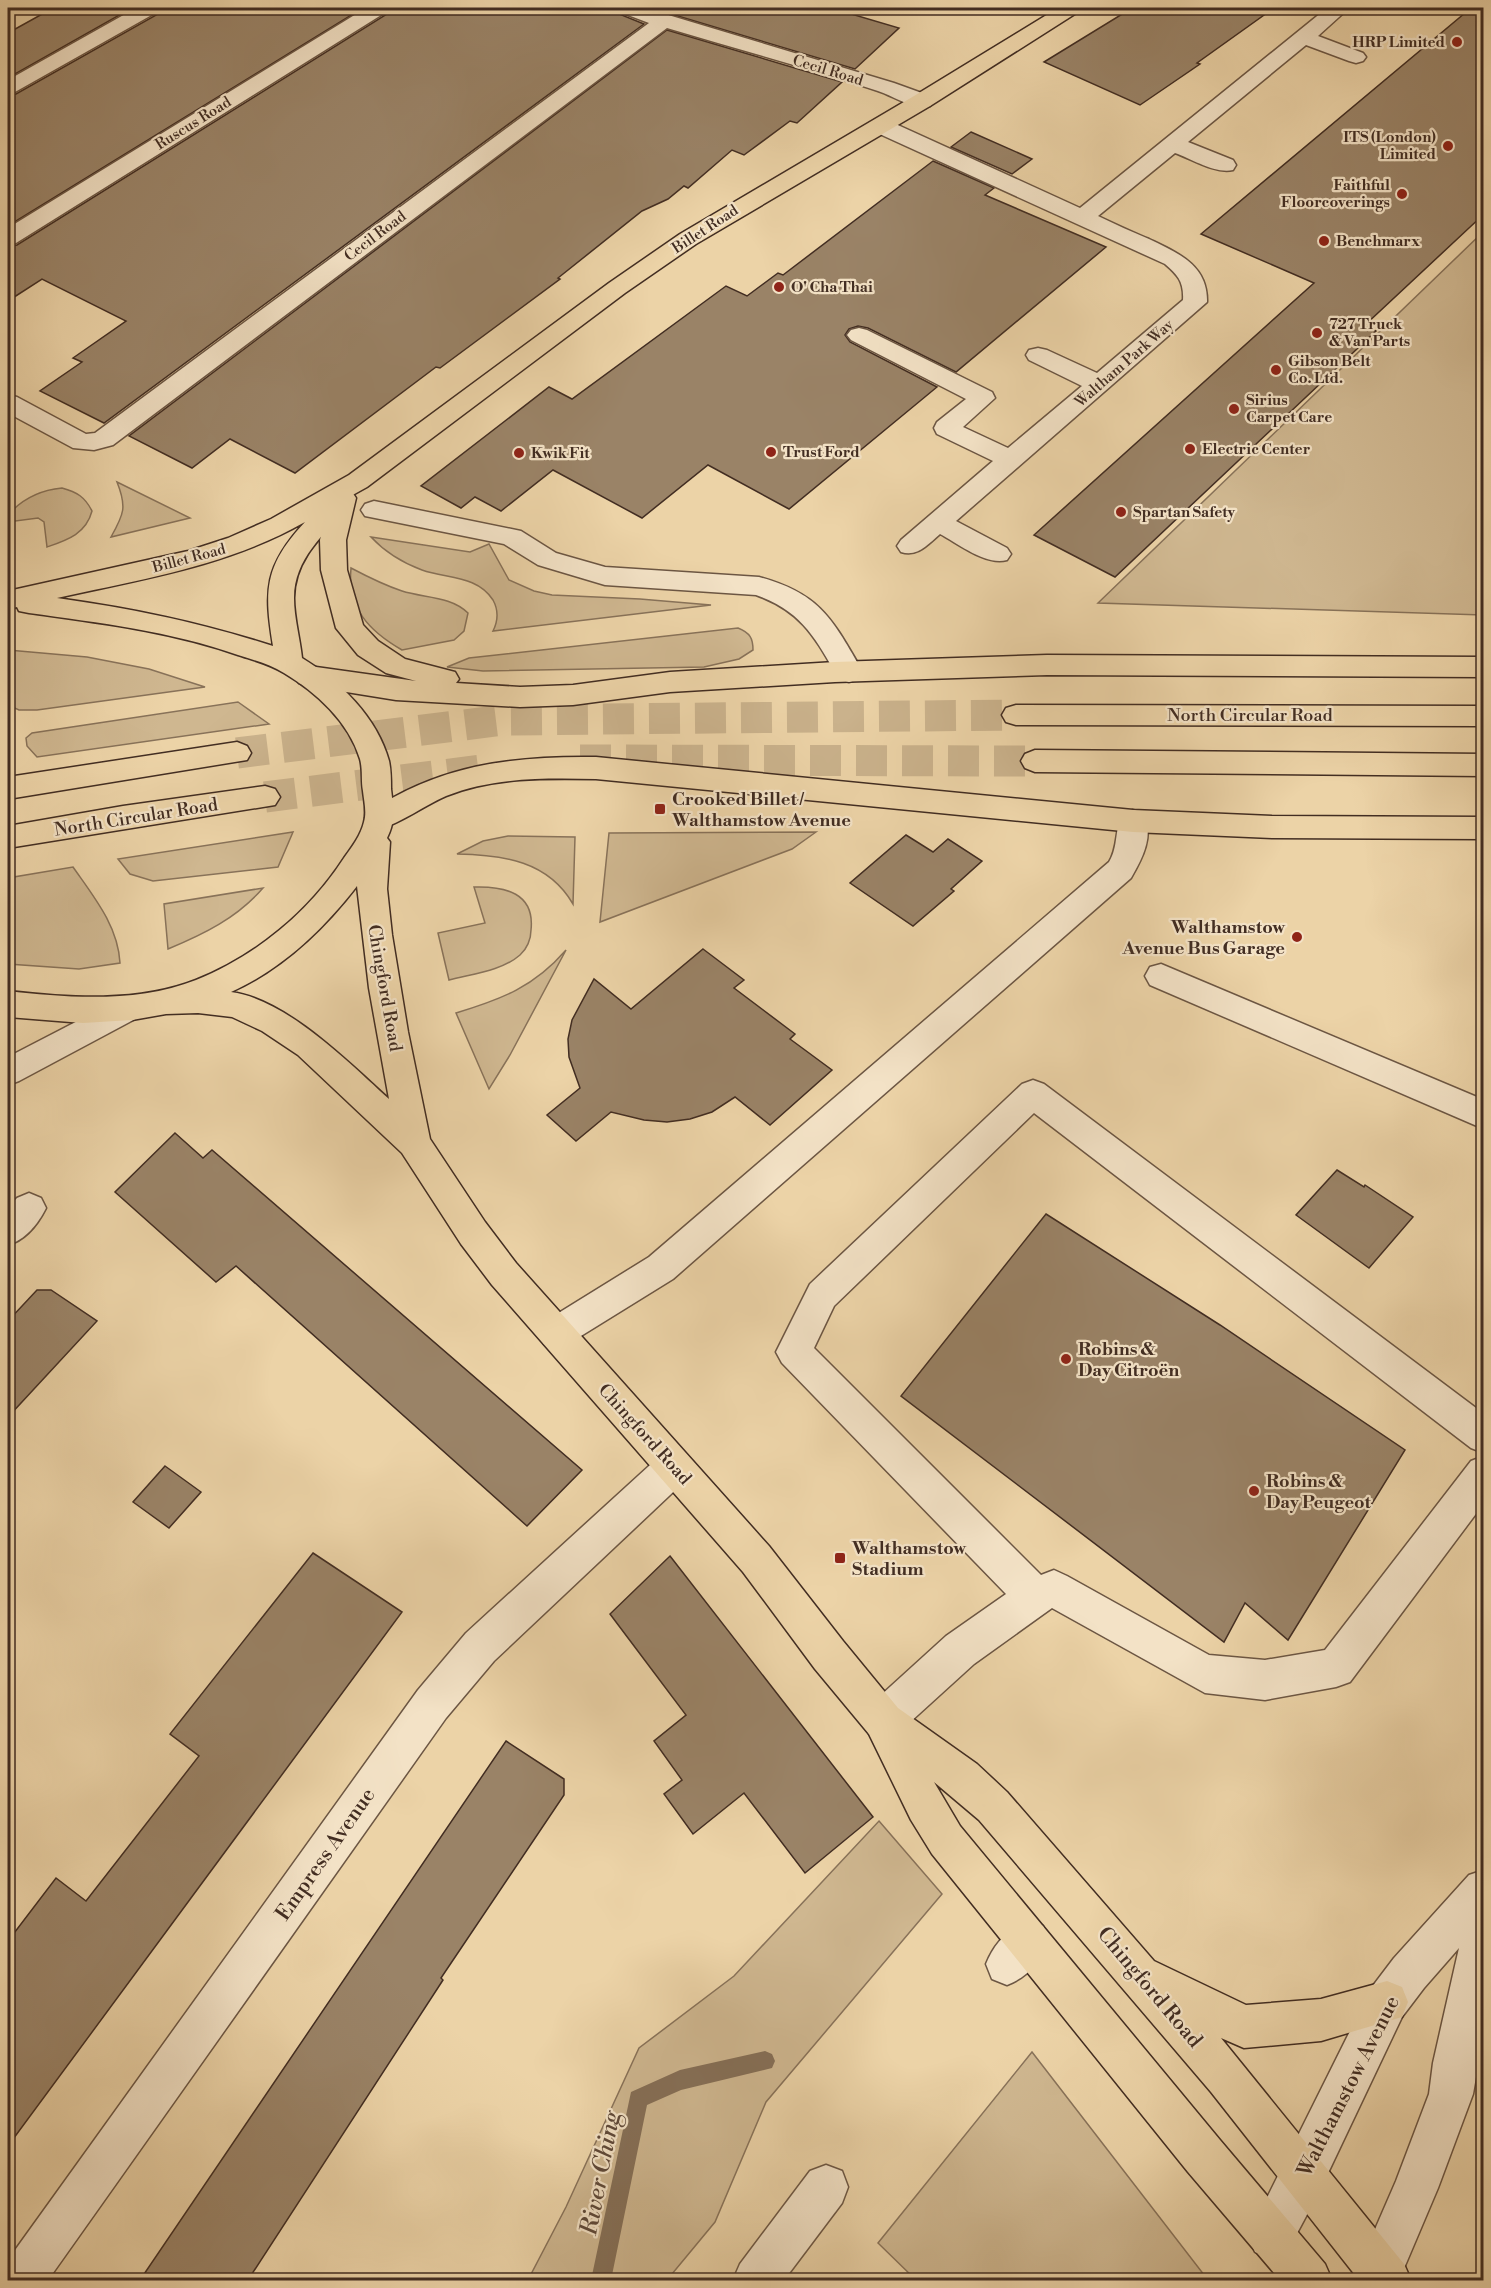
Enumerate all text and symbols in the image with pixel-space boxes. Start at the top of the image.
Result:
place label: HRP Limited [1352,33,1446,52]
marker: HRP Limited [1450,35,1464,49]
street label: Cecil Road [790,51,866,90]
street label: Ruscus Road [152,92,235,154]
place label: ITS (London) Limited [1343,128,1437,164]
marker: ITS (London) Limited [1441,139,1455,153]
place label: Faithful Floorcoverings [1281,176,1390,212]
marker: Faithful Floorcoverings [1395,187,1409,201]
street label: Billet Road [668,201,742,258]
street label: Cecil Road [341,207,410,266]
place label: Benchmarx [1336,232,1420,251]
marker: Benchmarx [1317,234,1331,248]
place label: O' Cha Thai [791,278,873,297]
marker: O' Cha Thai [772,280,786,294]
street label: Waltham Park Way [1070,315,1178,412]
place label: 727 Truck & Van Parts [1329,315,1410,351]
marker: 727 Truck & Van Parts [1310,326,1324,340]
place label: Gibson Belt Co. Ltd. [1288,352,1371,388]
marker: Gibson Belt Co. Ltd. [1269,363,1283,377]
place label: Sirius Carpet Care [1246,391,1332,427]
marker: Sirius Carpet Care [1227,402,1241,416]
place label: Electric Center [1202,440,1311,459]
marker: Electric Center [1183,442,1197,456]
place label: Trust Ford [783,443,860,462]
place label: Kwik Fit [531,444,590,463]
marker: Trust Ford [764,445,778,459]
marker: Kwik Fit [512,446,526,460]
place label: Spartan Safety [1133,503,1236,522]
marker: Spartan Safety [1114,505,1128,519]
street label: Billet Road [149,539,228,578]
street label: North Circular Road [1167,704,1334,727]
place label: Crooked Billet / Walthamstow Avenue [671,788,851,832]
street label: North Circular Road [53,793,220,842]
marker: Crooked Billet / Walthamstow Avenue [653,802,667,816]
place label: Walthamstow Avenue Bus Garage [1121,916,1286,960]
street label: Chingford Road [362,923,407,1054]
marker: Walthamstow Avenue Bus Garage [1290,930,1304,944]
place label: Robins & Day Citroën [1078,1338,1179,1382]
marker: Robins & Day Citroën [1059,1352,1073,1366]
street label: Chingford Road [593,1379,697,1490]
place label: Robins & Day Peugeot [1266,1470,1372,1514]
marker: Robins & Day Peugeot [1247,1484,1261,1498]
place label: Walthamstow Stadium [851,1537,966,1581]
marker: Walthamstow Stadium [833,1551,847,1565]
street label: Empress Avenue [270,1783,381,1926]
street label: Chingford Road [1091,1922,1207,2054]
street label: Walthamstow Avenue [1292,1992,1406,2182]
water label: River Ching [574,2107,628,2239]

